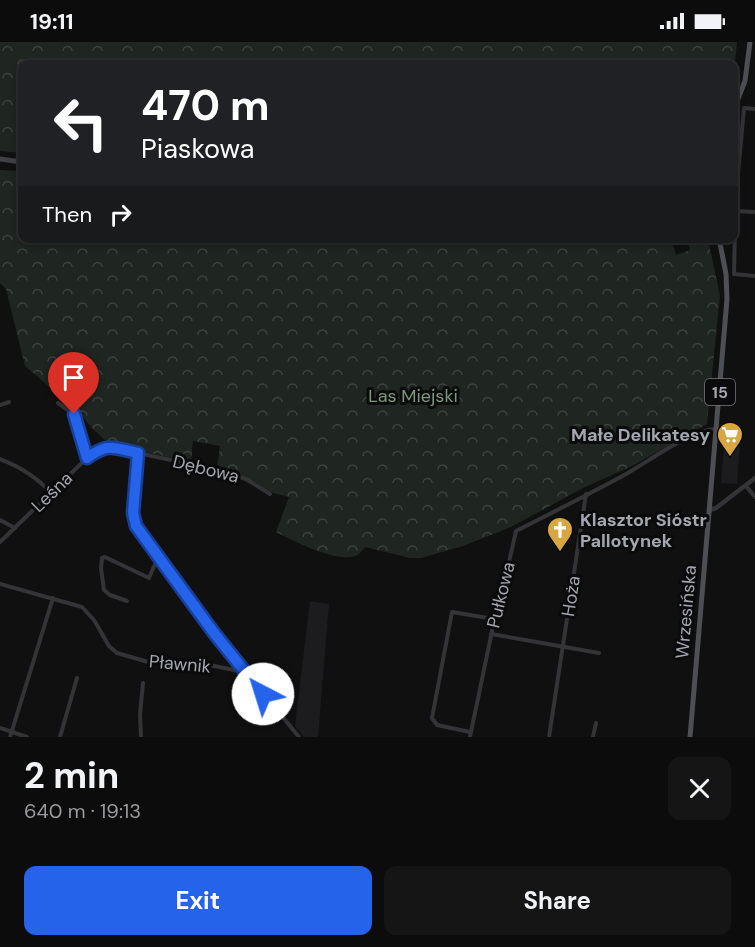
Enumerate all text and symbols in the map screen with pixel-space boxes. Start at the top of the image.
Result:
text: 19:11 [30,7,74,36]
text: 470 m [141,78,270,133]
icon: left [42,84,120,162]
text: Piaskowa [141,131,254,166]
icon: right [104,198,137,231]
text: Then [42,200,92,229]
pin [48,352,99,414]
icon: arrive [57,361,90,394]
road number: 15 [705,379,735,405]
park label: Las Miejski [368,384,458,408]
supermarket icon: Małe Delikatesy [715,420,745,458]
place label: Małe Delikatesy [571,423,710,447]
street label: Dębowa [170,449,242,489]
street label: Leśna [26,467,78,517]
place label: Klasztor Sióstr Pallotynek [580,508,707,553]
church icon: Klasztor Sióstr Pallotynek [545,515,575,553]
street label: Pułkowa [481,559,521,631]
street label: Wrzesińska [670,564,702,660]
street label: Hoża [556,574,586,618]
street label: Pławnik [148,649,212,679]
position arrow [231,662,295,726]
text: 2 min [24,752,119,799]
button: close [668,757,731,820]
text: 640 m · 19:13 [24,798,141,824]
button: Exit [24,866,372,935]
button: Share [384,866,731,935]

